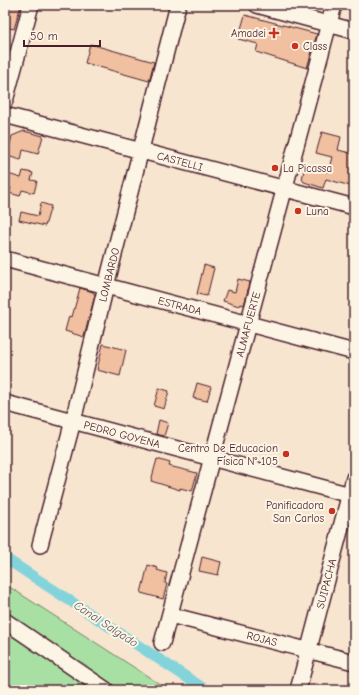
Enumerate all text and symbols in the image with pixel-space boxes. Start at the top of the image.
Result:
scale bar [24,22,100,48]
place label: Amadei [231,27,266,40]
marker: Amadei [269,28,279,38]
text: 50 m [30,29,58,43]
place label: Class [303,40,327,53]
marker: Class [290,41,300,51]
street label: CASTELLI [156,149,204,174]
place label: La Picassa [283,162,332,175]
marker: La Picassa [270,163,280,173]
place label: Luna [306,205,329,218]
marker: Luna [293,206,303,216]
street label: LOMBARDO [96,246,123,303]
street label: ALMAFUERTE [233,290,263,359]
street label: ESTRADA [156,294,204,318]
street label: PEDRO GOYENA [82,418,162,451]
place label: Centro De Educacion Física N° 105 [178,442,278,468]
marker: Centro De Educacion Física N° 105 [281,449,291,459]
place label: Panificadora San Carlos [266,499,324,525]
marker: Panificadora San Carlos [327,506,337,516]
street label: SUIPACHA [314,557,340,610]
water label: Canal Salgado [71,598,141,650]
street label: ROJAS [245,629,279,649]

